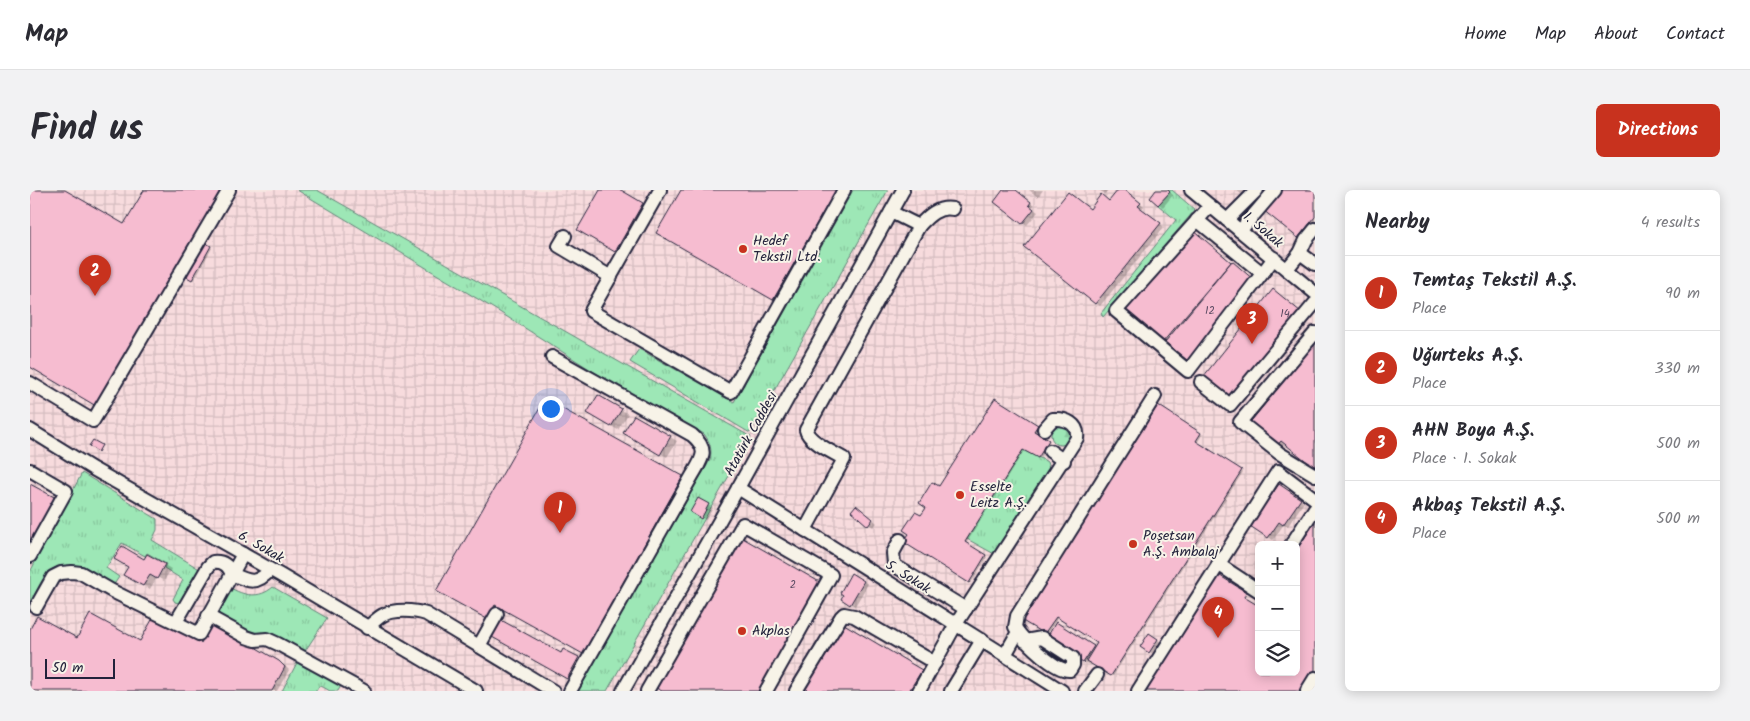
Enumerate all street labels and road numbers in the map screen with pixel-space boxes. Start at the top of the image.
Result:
street label: 1. Sokak [1238,207,1288,254]
street label: Atatürk Caddesi [719,387,784,480]
street label: 6. Sokak [234,525,289,569]
street label: 5. Sokak [881,554,935,600]

